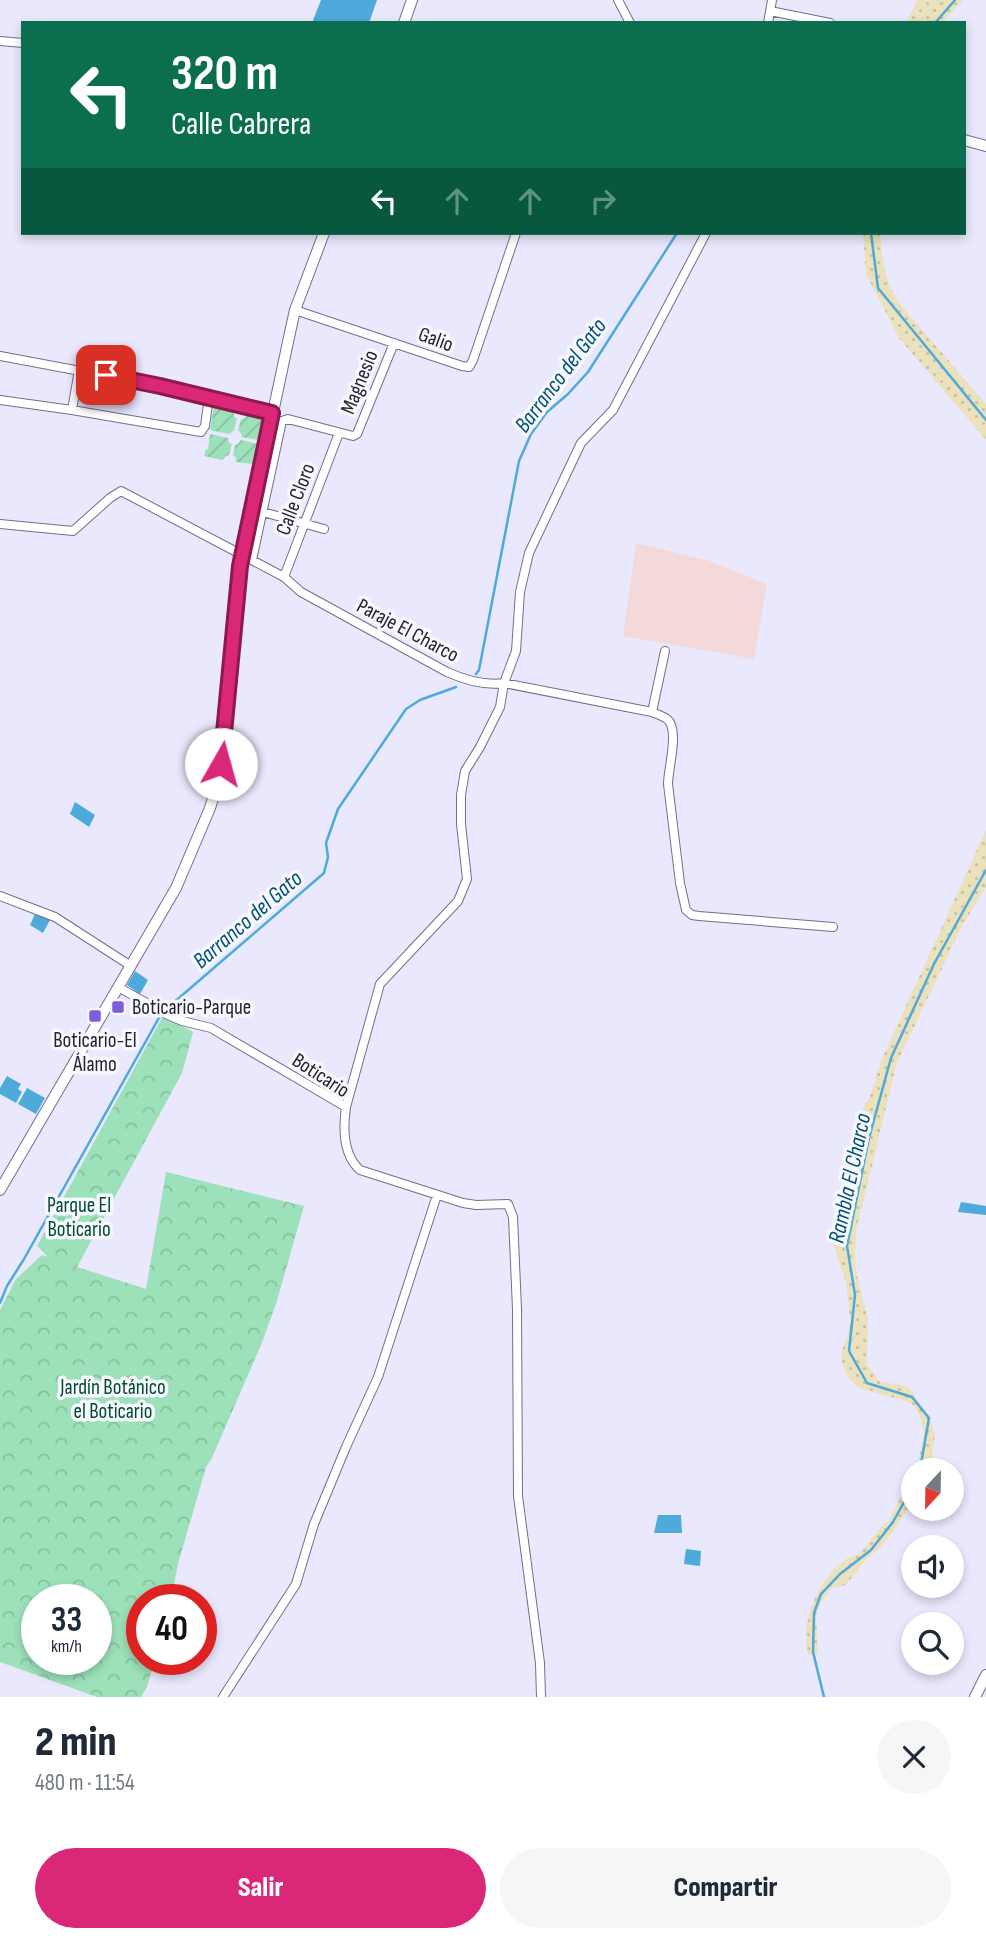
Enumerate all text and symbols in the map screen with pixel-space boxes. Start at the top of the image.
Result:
text: 320 m [171,45,278,104]
icon: left [56,49,147,140]
text: Calle Cabrera [171,105,311,144]
icon: left [365,182,403,220]
icon: ahead [438,182,476,220]
icon: ahead [511,182,549,220]
icon: right [584,182,622,220]
water label: Barranco del Gato [509,312,613,438]
street label: Galio [415,322,457,357]
pin [76,345,136,405]
street label: Magnesio [335,347,384,418]
icon: arrive [87,356,125,394]
street label: Calle Cloro [270,460,321,539]
street label: Paraje El Charco [353,593,463,668]
position arrow [184,727,258,801]
water label: Barranco del Gato [187,864,309,975]
place label: Boticario-Parque [132,995,251,1020]
marker: Boticario-Parque [110,999,126,1015]
marker: Boticario-El Álamo [87,1008,103,1024]
place label: Boticario-El Álamo [53,1028,137,1077]
street label: Boticario [287,1048,354,1103]
water label: Rambla El Charco [823,1110,878,1246]
park label: Parque El Boticario [47,1193,111,1242]
park label: Jardín Botánico el Boticario [59,1375,166,1424]
north arrow [901,1458,964,1521]
map controls [901,1458,964,1675]
button: sound [901,1535,964,1598]
speed limit sign: 40 [126,1584,217,1675]
text: 33 [51,1599,82,1642]
button: search [901,1612,964,1675]
text: km/h [51,1636,82,1657]
text: 2 min [35,1717,116,1768]
button: close [877,1720,951,1794]
text: 480 m · 11:54 [35,1769,135,1797]
button: Salir [35,1848,486,1928]
button: Compartir [500,1848,951,1928]

